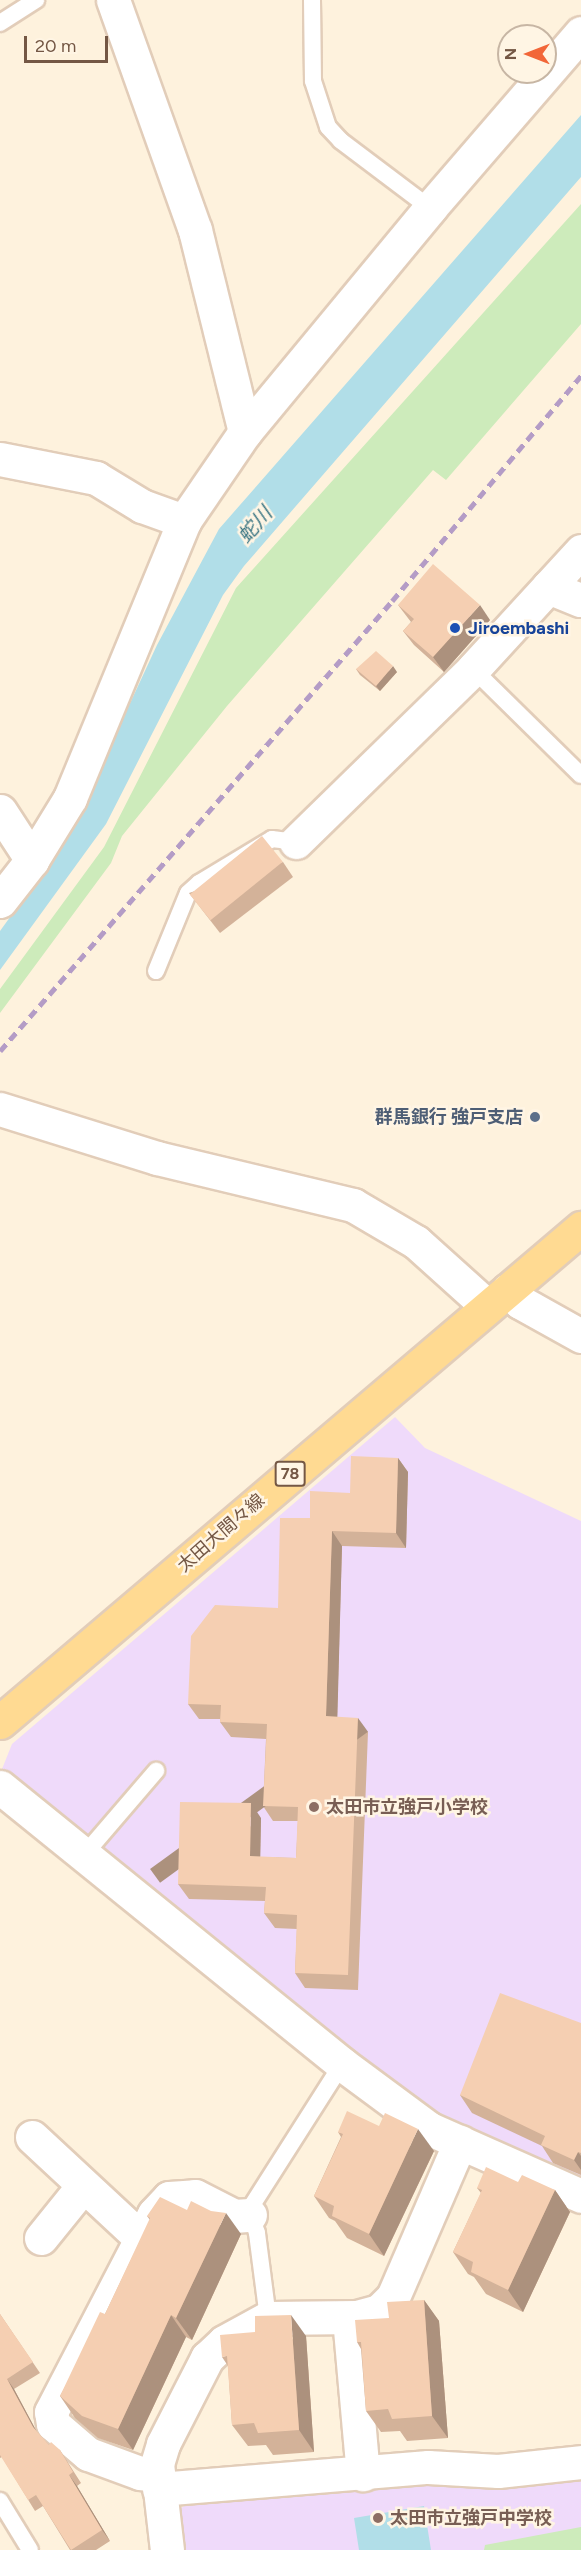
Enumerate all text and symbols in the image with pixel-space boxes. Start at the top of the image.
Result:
scale bar [27,24,111,62]
north arrow [497,24,557,84]
text: 20 m [35,35,76,57]
text: N [501,48,520,60]
water label: 蛇川 [233,502,277,548]
place label: Jiroembashi [468,617,569,639]
marker: Jiroembashi [446,619,464,637]
place label: 群馬銀行 強戸支店 [375,1106,523,1128]
marker: 群馬銀行 強戸支店 [528,1110,542,1124]
road number: 78 [274,1461,306,1487]
street label: 太田大間々線 [173,1489,269,1577]
place label: 太田市立強戸小学校 [326,1796,488,1818]
marker: 太田市立強戸小学校 [307,1800,321,1814]
place label: 太田市立強戸中学校 [390,2507,552,2529]
marker: 太田市立強戸中学校 [371,2511,385,2525]

